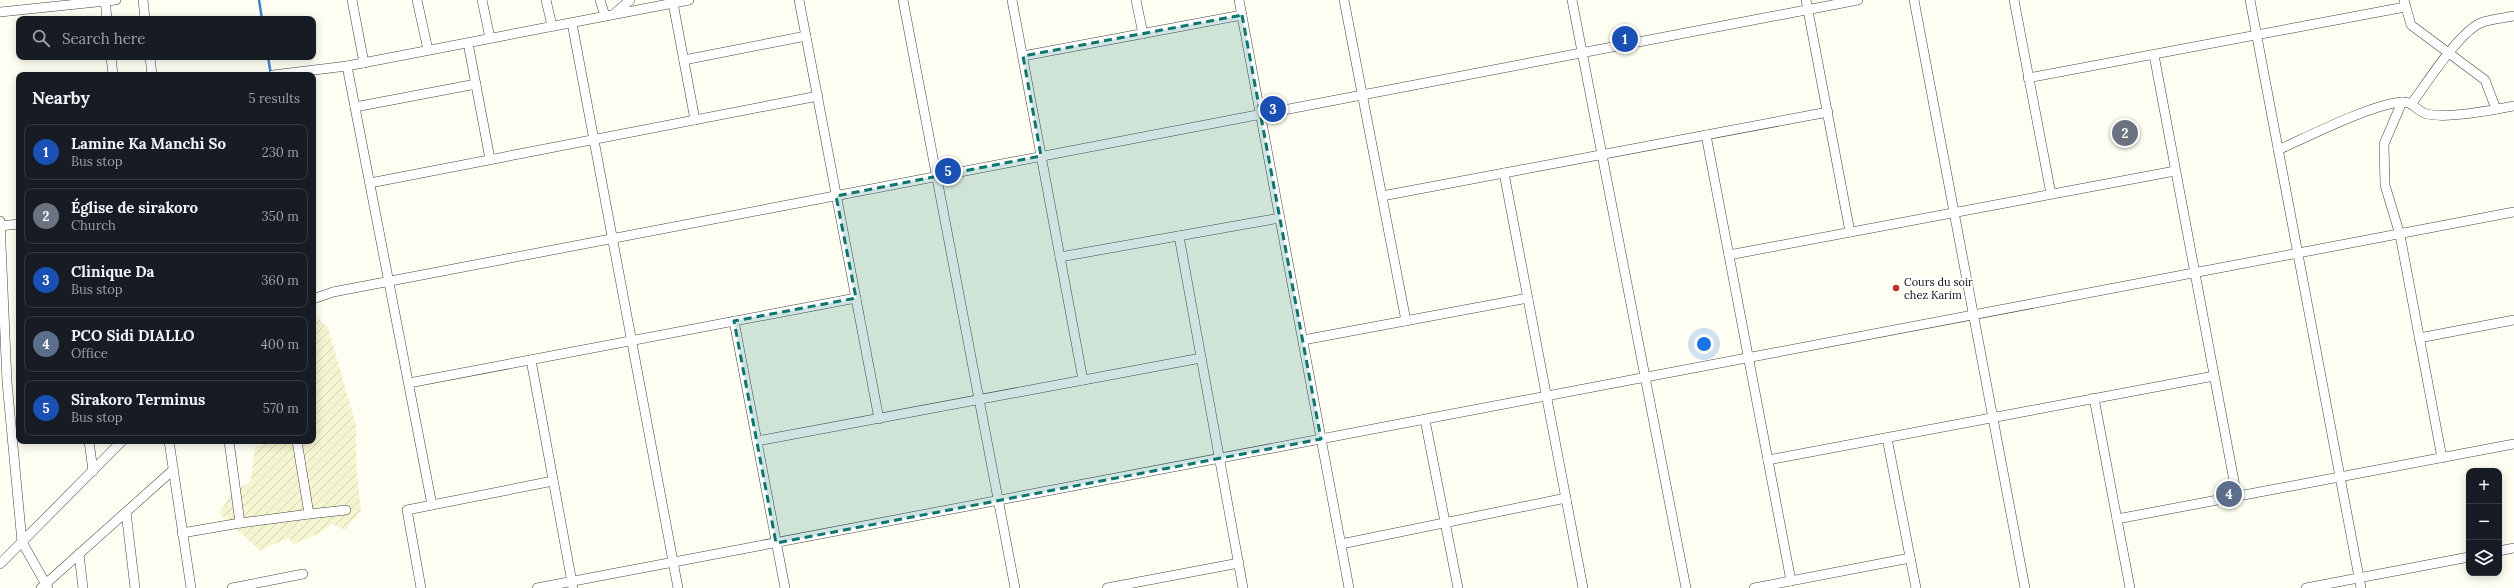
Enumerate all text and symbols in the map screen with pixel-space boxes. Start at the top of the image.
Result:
search box [16,16,316,60]
pin: 1 [1612,24,1638,54]
icon: search [30,27,52,49]
text: Search here [62,29,145,48]
text: Nearby [32,87,90,109]
text: 5 results [249,90,300,107]
pin: 3 [1260,94,1286,124]
pin: 2 [2112,118,2138,148]
text: Lamine Ka Manchi So [71,134,226,153]
text: 1 [43,144,49,161]
text: 230 m [262,144,299,161]
text: Bus stop [71,153,123,170]
pin: 5 [935,156,961,186]
text: Église de sirakoro [71,198,198,217]
text: 2 [43,208,49,225]
text: 350 m [262,208,299,225]
text: Church [71,217,116,234]
text: Clinique Da [71,262,154,281]
text: 3 [42,272,50,289]
text: 360 m [261,272,299,289]
place label: Cours du soir chez Karim [1904,275,1973,302]
text: Bus stop [71,281,123,298]
marker: Cours du soir chez Karim [1891,283,1901,293]
text: PCO Sidi DIALLO [71,326,195,345]
your location [1694,334,1714,354]
text: 4 [42,336,50,353]
text: 400 m [261,336,299,353]
text: Office [71,345,108,362]
text: Sirakoro Terminus [71,390,205,409]
text: 5 [42,400,50,417]
text: 570 m [263,400,299,417]
text: Bus stop [71,409,123,426]
map controls [2466,468,2502,576]
button: + [2466,468,2502,504]
pin: 4 [2216,479,2242,509]
button: − [2466,504,2502,540]
button: layers [2466,540,2502,576]

